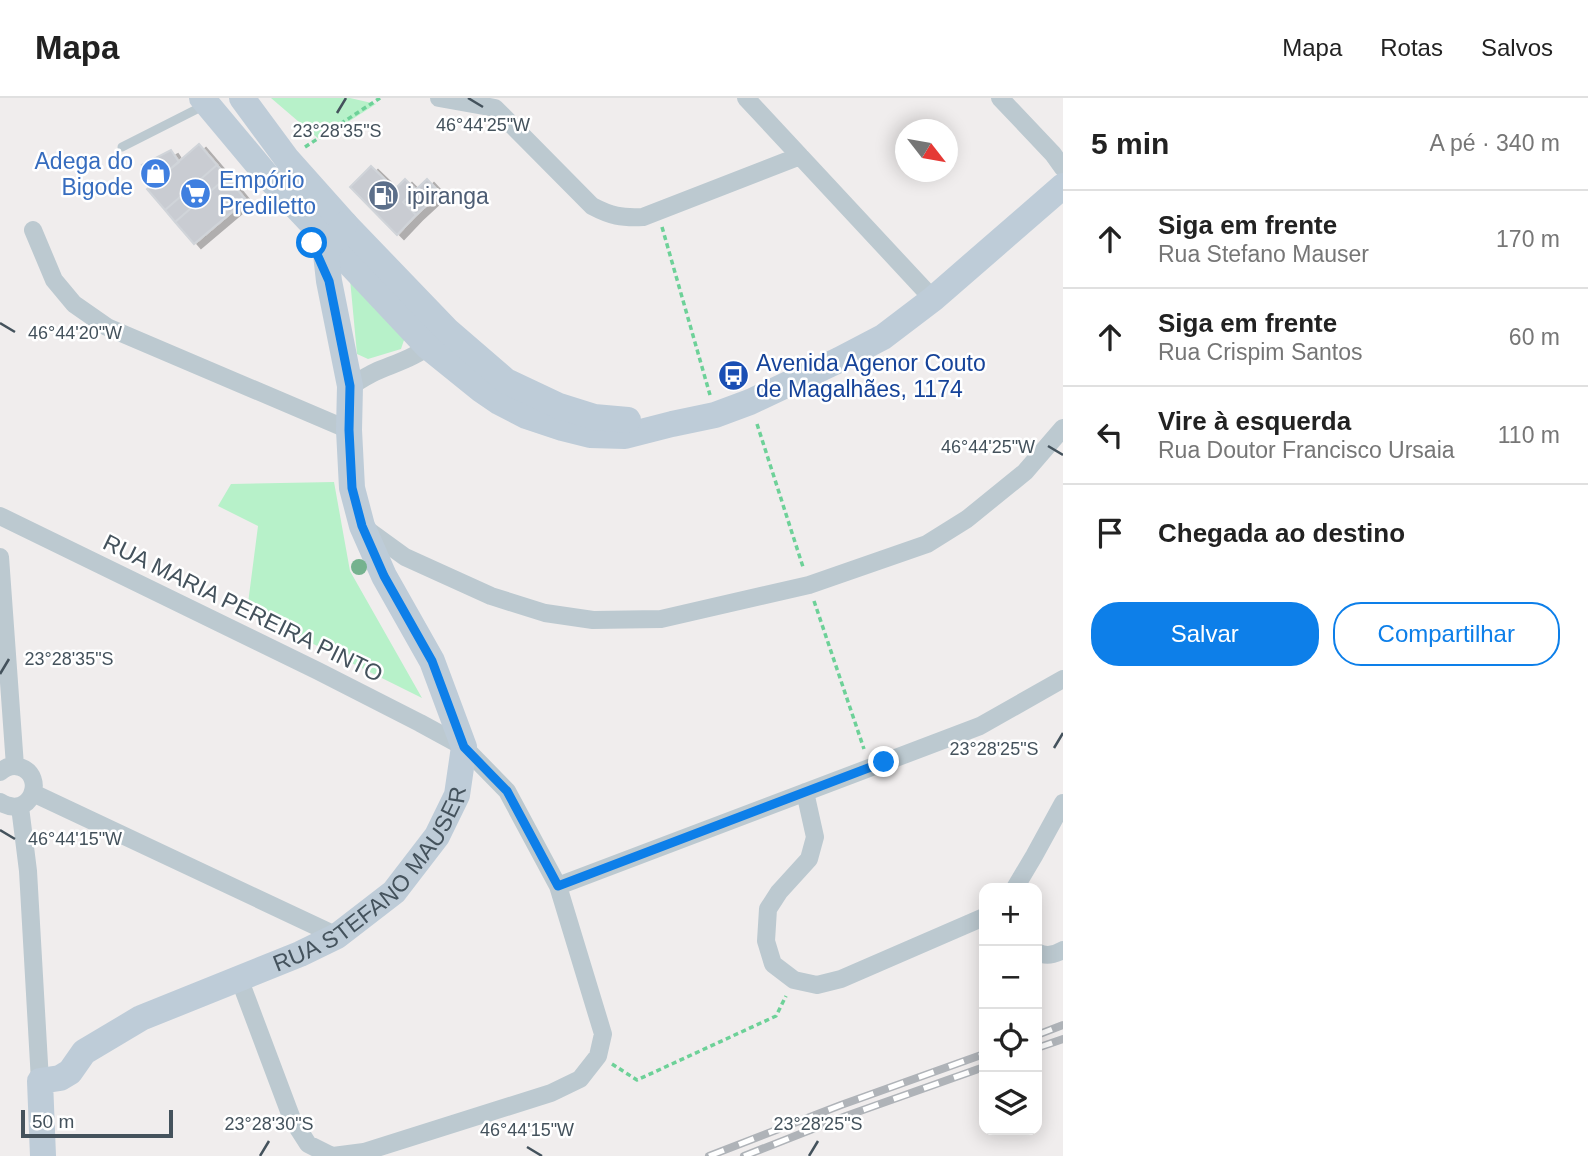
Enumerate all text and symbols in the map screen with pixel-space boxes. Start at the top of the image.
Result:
text: Mapa [35,29,119,66]
text: Mapa [1282,34,1342,61]
text: Rotas [1380,34,1443,61]
text: Salvos [1481,34,1553,61]
text: 46°44'25"W [436,115,530,135]
north arrow [895,119,958,182]
text: 23°28'35"S [292,121,382,141]
text: 5 min [1091,127,1169,160]
text: A pé · 340 m [1430,130,1560,156]
place label: Adega do Bigode [35,148,133,200]
shop icon: Adega do Bigode [139,157,173,191]
place label: Empório Prediletto [219,167,316,219]
supermarket icon: Empório Prediletto [179,176,213,210]
fuel station icon: ipiranga [367,179,401,213]
place label: ipiranga [407,183,489,209]
text: Siga em frente [1158,210,1337,240]
icon: ahead [1091,220,1129,258]
text: 170 m [1496,226,1560,252]
route start [296,227,327,258]
text: Rua Stefano Mauser [1158,241,1369,267]
text: Siga em frente [1158,308,1337,338]
icon: ahead [1091,318,1129,356]
text: 46°44'20"W [28,323,122,343]
text: 60 m [1509,324,1560,350]
text: Rua Crispim Santos [1158,339,1363,365]
place label: Avenida Agenor Couto de Magalhães, 1174 [756,350,986,402]
bus stop icon: Avenida Agenor Couto de Magalhães, 1174 [716,359,750,393]
text: Vire à esquerda [1158,406,1351,436]
icon: left [1091,416,1129,454]
text: 110 m [1498,422,1560,448]
text: 46°44'25"W [941,437,1035,457]
text: Rua Doutor Francisco Ursaia [1158,437,1455,463]
icon: arrive [1091,514,1129,552]
text: Chegada ao destino [1158,518,1405,548]
street label: RUA MARIA PEREIRA PINTO [99,529,387,687]
button: Salvar [1091,602,1319,666]
button: Compartilhar [1333,602,1560,666]
text: 23°28'35"S [24,649,114,669]
text: 23°28'25"S [949,739,1039,759]
route end [868,746,899,777]
street label: RUA STEFANO MAUSER [269,785,471,977]
text: 46°44'15"W [28,829,122,849]
map controls [979,883,1042,1135]
button: + [979,883,1042,946]
button: − [979,946,1042,1009]
button: locate [979,1009,1042,1072]
button: layers [979,1072,1042,1135]
scale bar [21,1107,173,1139]
text: 50 m [32,1111,74,1132]
text: 23°28'30"S [224,1114,314,1134]
text: 23°28'25"S [773,1114,863,1134]
text: 46°44'15"W [480,1120,574,1140]

